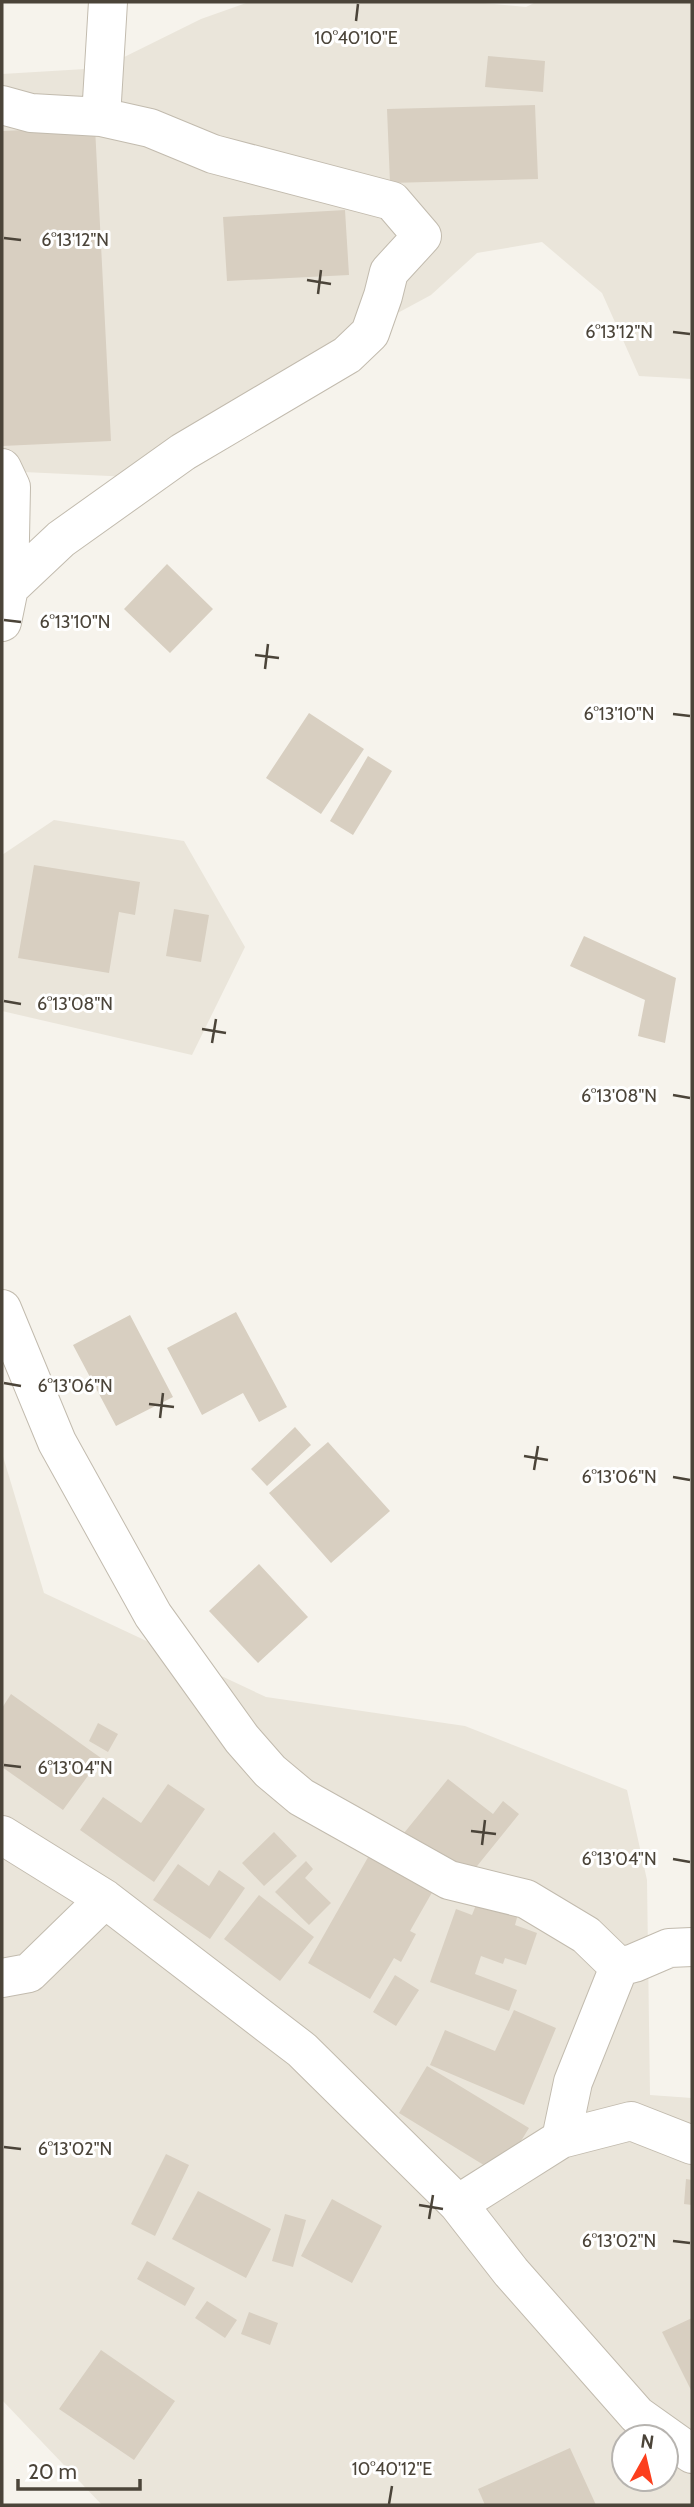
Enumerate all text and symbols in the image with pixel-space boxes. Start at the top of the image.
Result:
text: 10°40'10"E [314,27,398,49]
text: 6°13'12"N [41,229,109,251]
text: 6°13'12"N [585,321,653,343]
text: 6°13'10"N [40,611,110,633]
text: 6°13'10"N [584,703,654,725]
text: 6°13'08"N [37,993,113,1015]
text: 6°13'08"N [581,1085,657,1107]
text: 6°13'06"N [37,1375,113,1397]
text: 6°13'06"N [581,1466,657,1488]
text: 6°13'04"N [37,1757,113,1779]
text: 6°13'04"N [581,1848,657,1870]
text: 6°13'02"N [38,2138,112,2160]
text: 6°13'02"N [582,2230,656,2252]
north arrow [610,2423,680,2493]
text: N [639,2429,656,2454]
scale bar [18,2448,140,2492]
text: 10°40'12"E [352,2458,432,2480]
text: 20 m [28,2459,77,2484]

